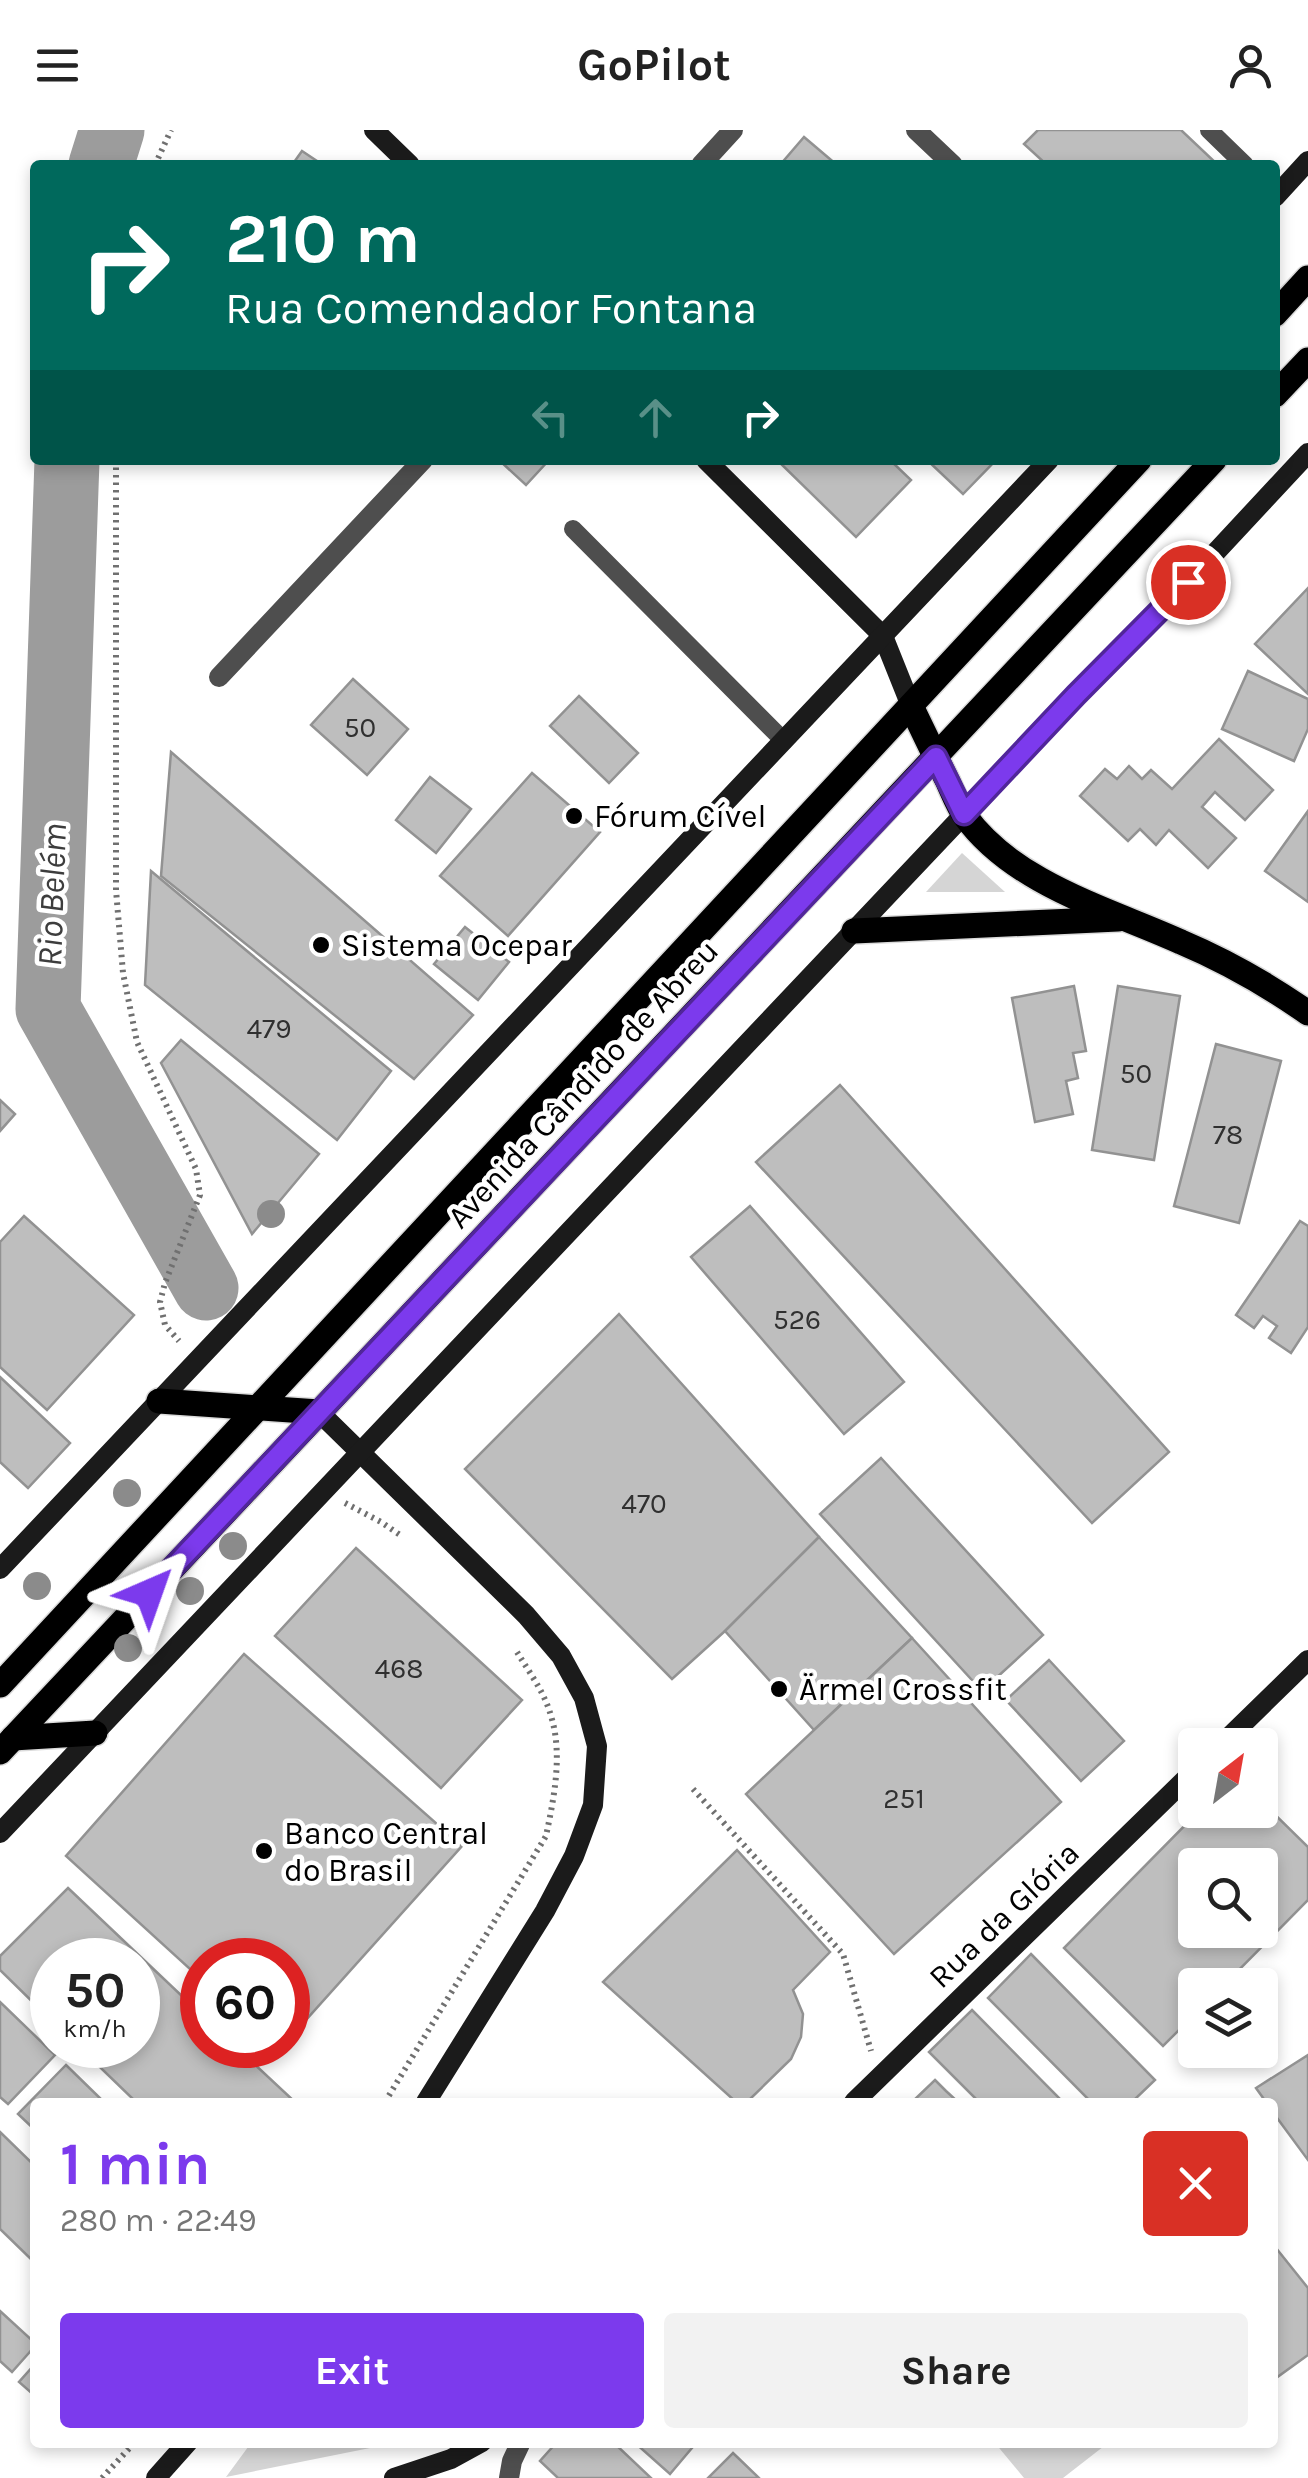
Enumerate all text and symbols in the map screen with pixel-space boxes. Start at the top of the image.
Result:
icon: menu [30,38,85,93]
icon: person [1223,38,1278,93]
text: GoPilot [577,39,731,91]
text: 210 m [225,198,421,280]
icon: right [60,200,190,330]
text: Rua Comendador Fontana [225,282,757,334]
icon: left [523,390,578,445]
icon: ahead [628,390,683,445]
icon: right [733,390,788,445]
pin [1146,540,1231,625]
icon: arrive [1161,555,1216,610]
house number: 50 [344,711,376,744]
place label: Fórum Cível [594,798,766,835]
marker: Fórum Cível [563,805,585,827]
water label: Rio Belém [29,822,75,968]
place label: Sistema Ocepar [341,927,572,964]
street label: Avenida Cândido de Abreu [440,932,726,1236]
marker: Sistema Ocepar [310,934,332,956]
house number: 479 [246,1012,292,1045]
house number: 50 [1120,1057,1152,1090]
house number: 78 [1213,1118,1243,1151]
house number: 526 [773,1303,821,1336]
house number: 470 [621,1487,667,1520]
position arrow [97,1541,201,1645]
house number: 468 [375,1652,423,1685]
place label: Ärmel Crossfit [799,1671,1007,1708]
marker: Ärmel Crossfit [768,1678,790,1700]
north arrow [1178,1728,1278,1828]
map controls [1178,1728,1278,2068]
house number: 251 [883,1782,925,1815]
place label: Banco Central do Brasil [284,1815,488,1889]
street label: Rua da Glória [921,1834,1087,1996]
marker: Banco Central do Brasil [253,1840,275,1862]
button: search [1178,1848,1278,1948]
speed limit sign: 60 [180,1938,310,2068]
text: 50 [65,1961,125,2020]
button: layers [1178,1968,1278,2068]
text: km/h [63,2014,127,2043]
text: 1 min [60,2129,211,2199]
button: close [1143,2131,1248,2236]
text: 280 m · 22:49 [60,2202,257,2239]
button: Exit [60,2313,644,2428]
button: Share [664,2313,1248,2428]

